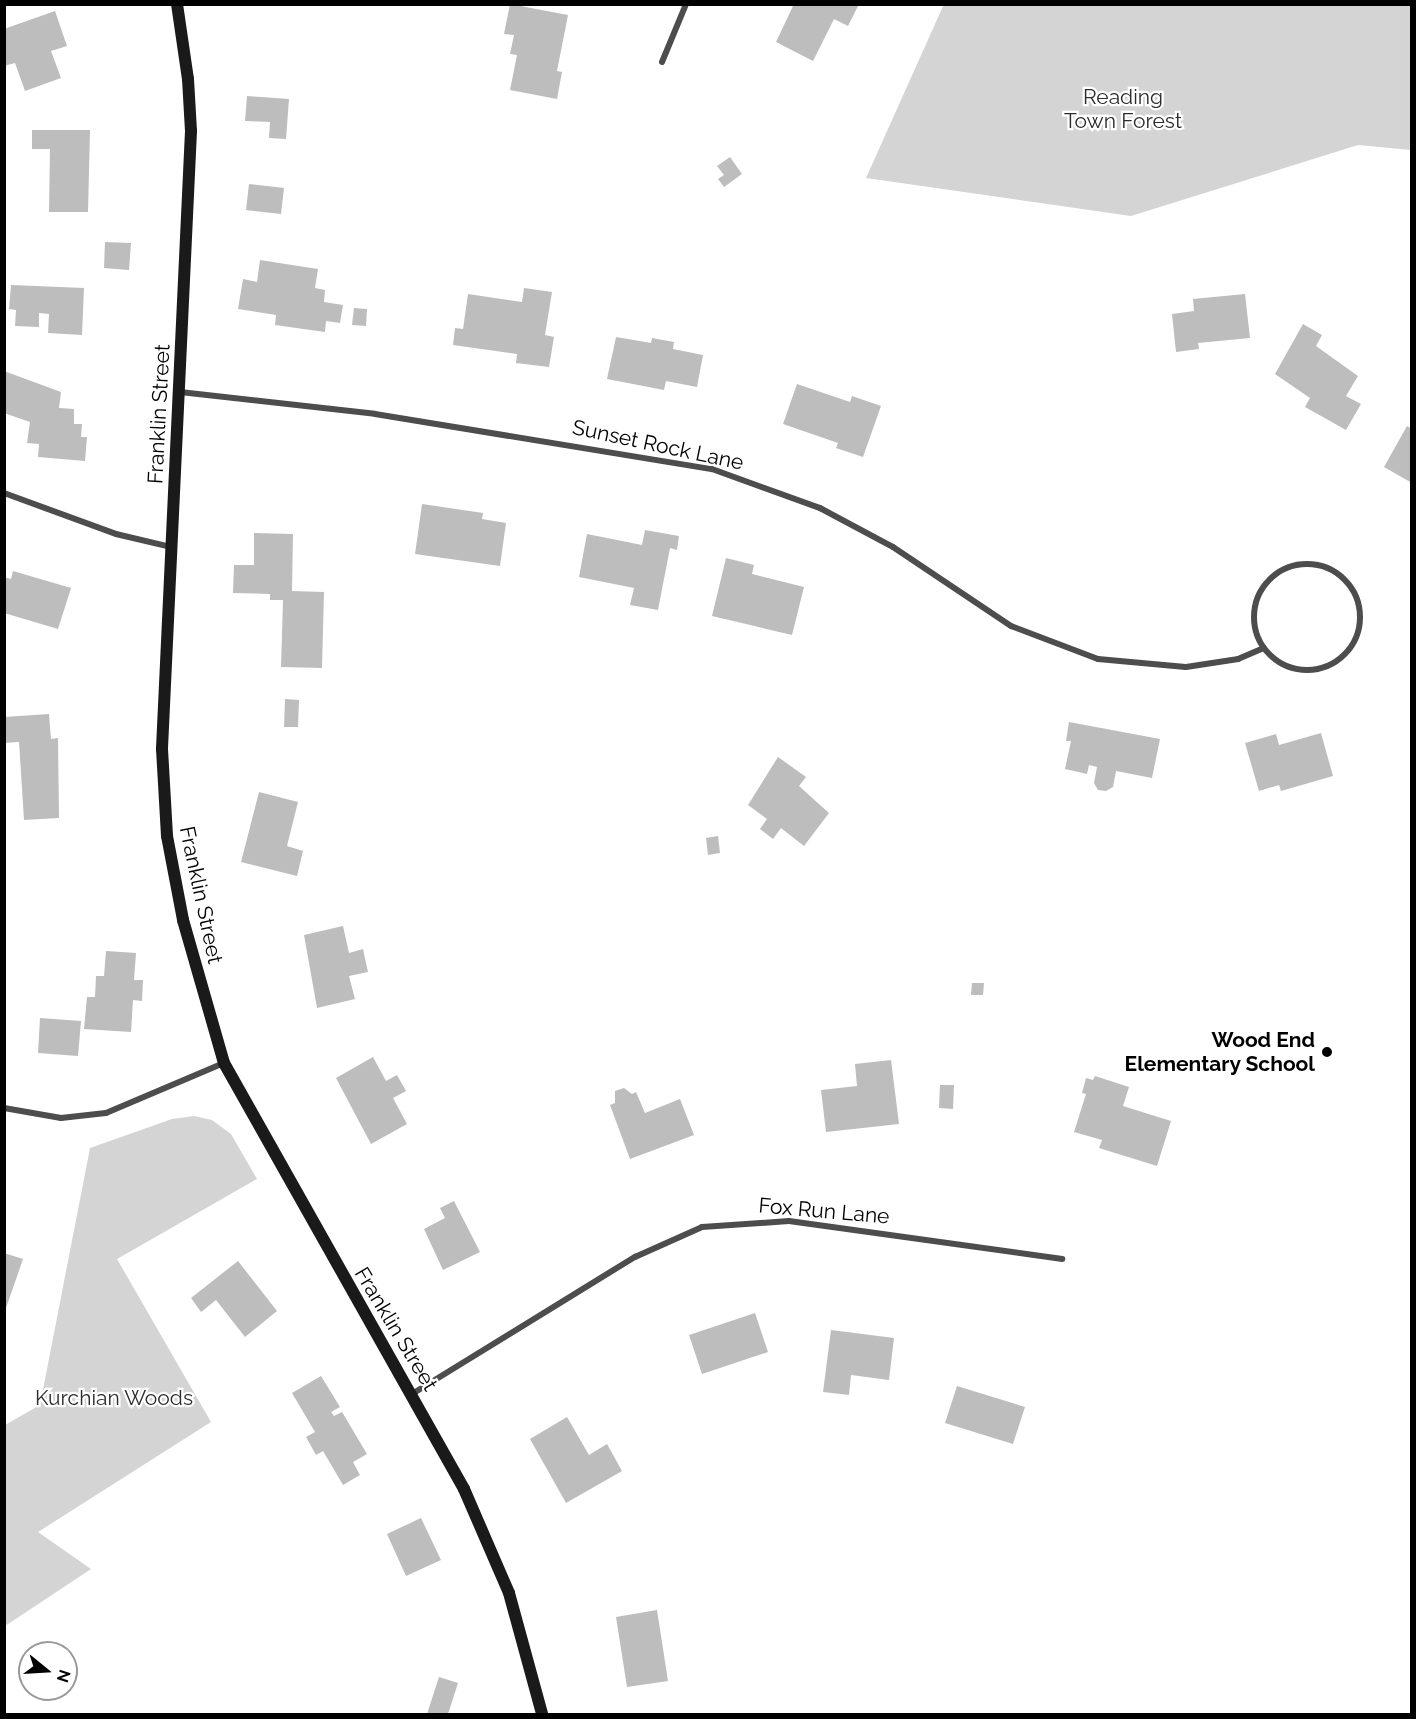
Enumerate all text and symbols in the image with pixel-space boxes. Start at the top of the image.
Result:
park label: Reading Town Forest [1064,84,1182,134]
street label: Franklin Street [143,344,175,484]
street label: Sunset Rock Lane [570,415,746,475]
street label: Franklin Street [174,824,228,966]
place label: Wood End Elementary School [1124,1027,1315,1077]
marker: Wood End Elementary School [1320,1045,1334,1059]
street label: Fox Run Lane [757,1193,891,1229]
street label: Franklin Street [349,1263,443,1395]
park label: Kurchian Woods [35,1385,193,1411]
north arrow [18,1641,78,1701]
text: N [53,1667,75,1685]

